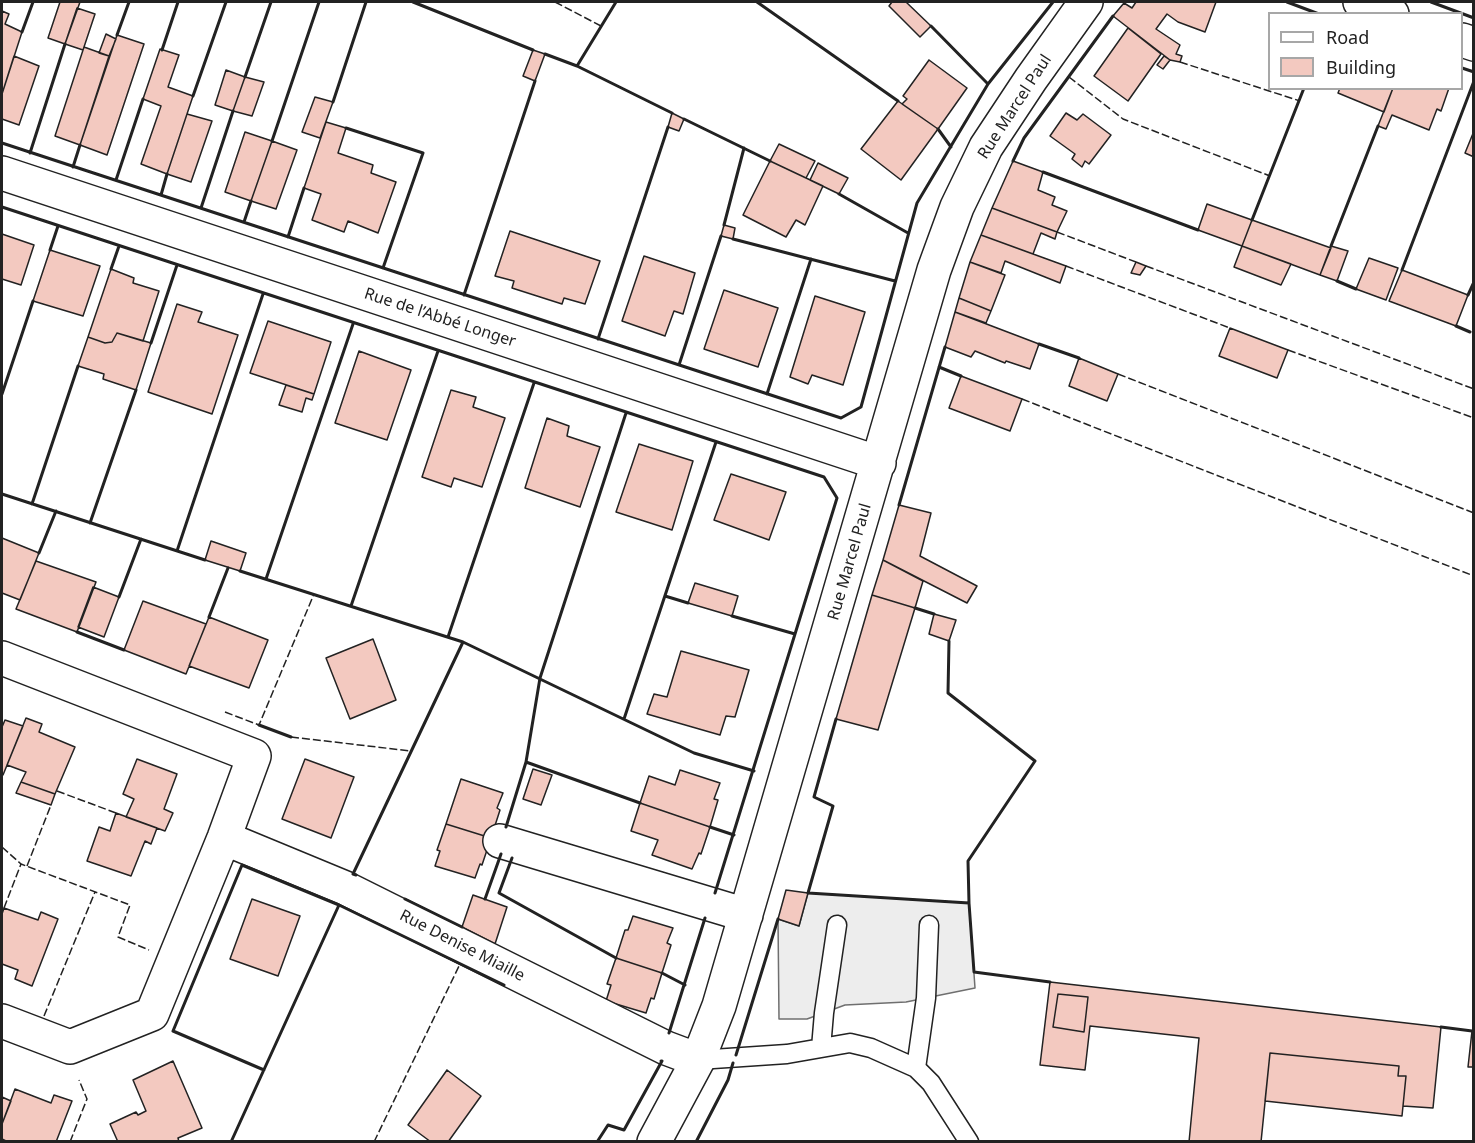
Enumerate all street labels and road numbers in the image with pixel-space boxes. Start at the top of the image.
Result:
street label: Rue Marcel Paul [974,51,1056,163]
street label: Rue de l’Abbé Longer [362,284,518,352]
street label: Rue Marcel Paul [824,501,876,623]
street label: Rue Denise Miaille [396,906,528,986]

